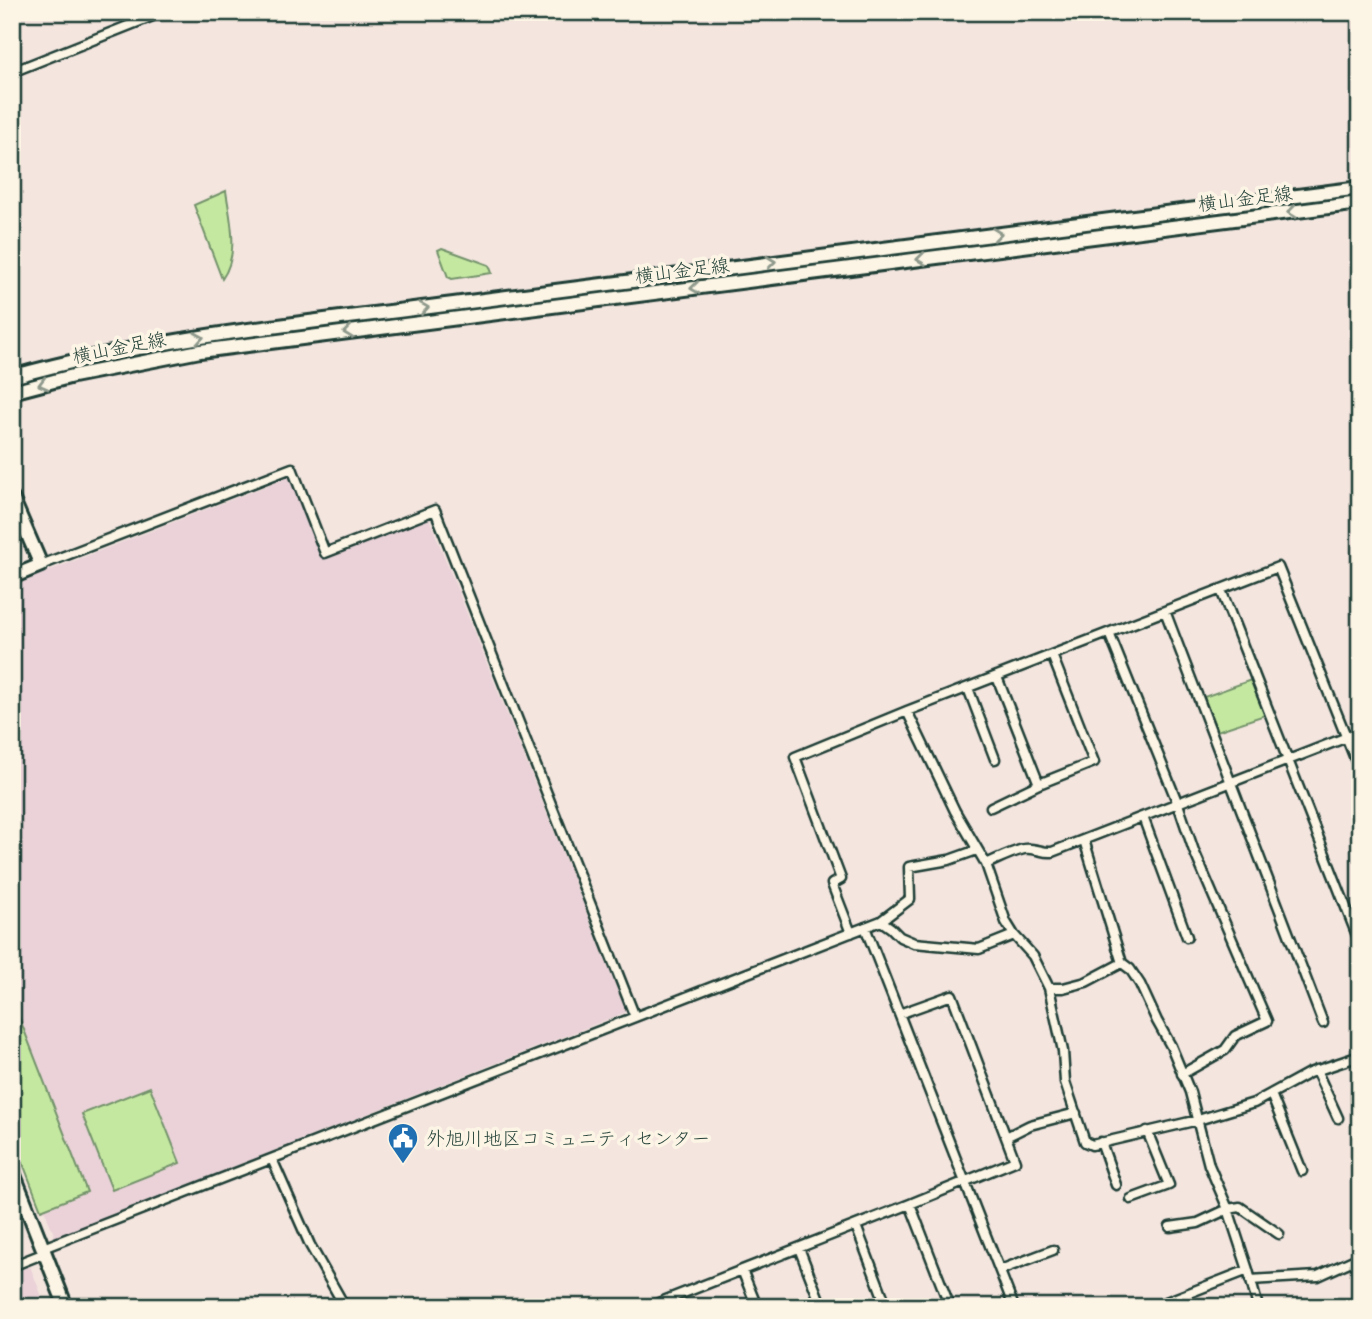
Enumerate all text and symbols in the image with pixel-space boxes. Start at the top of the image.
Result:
street label: 横山金足線 [1196,180,1294,217]
one-way arrow [1286,204,1298,219]
one-way arrow [991,227,1003,242]
street label: 横山金足線 [633,252,731,289]
one-way arrow [915,252,926,267]
one-way arrow [765,254,777,269]
one-way arrow [689,281,701,296]
one-way arrow [418,301,430,316]
one-way arrow [342,325,354,340]
street label: 横山金足線 [70,326,168,369]
one-way arrow [193,331,205,346]
one-way arrow [37,376,49,390]
public building icon: 外旭川地区コミュニティセンター [386,1121,420,1165]
place label: 外旭川地区コミュニティセンター [426,1126,710,1151]

